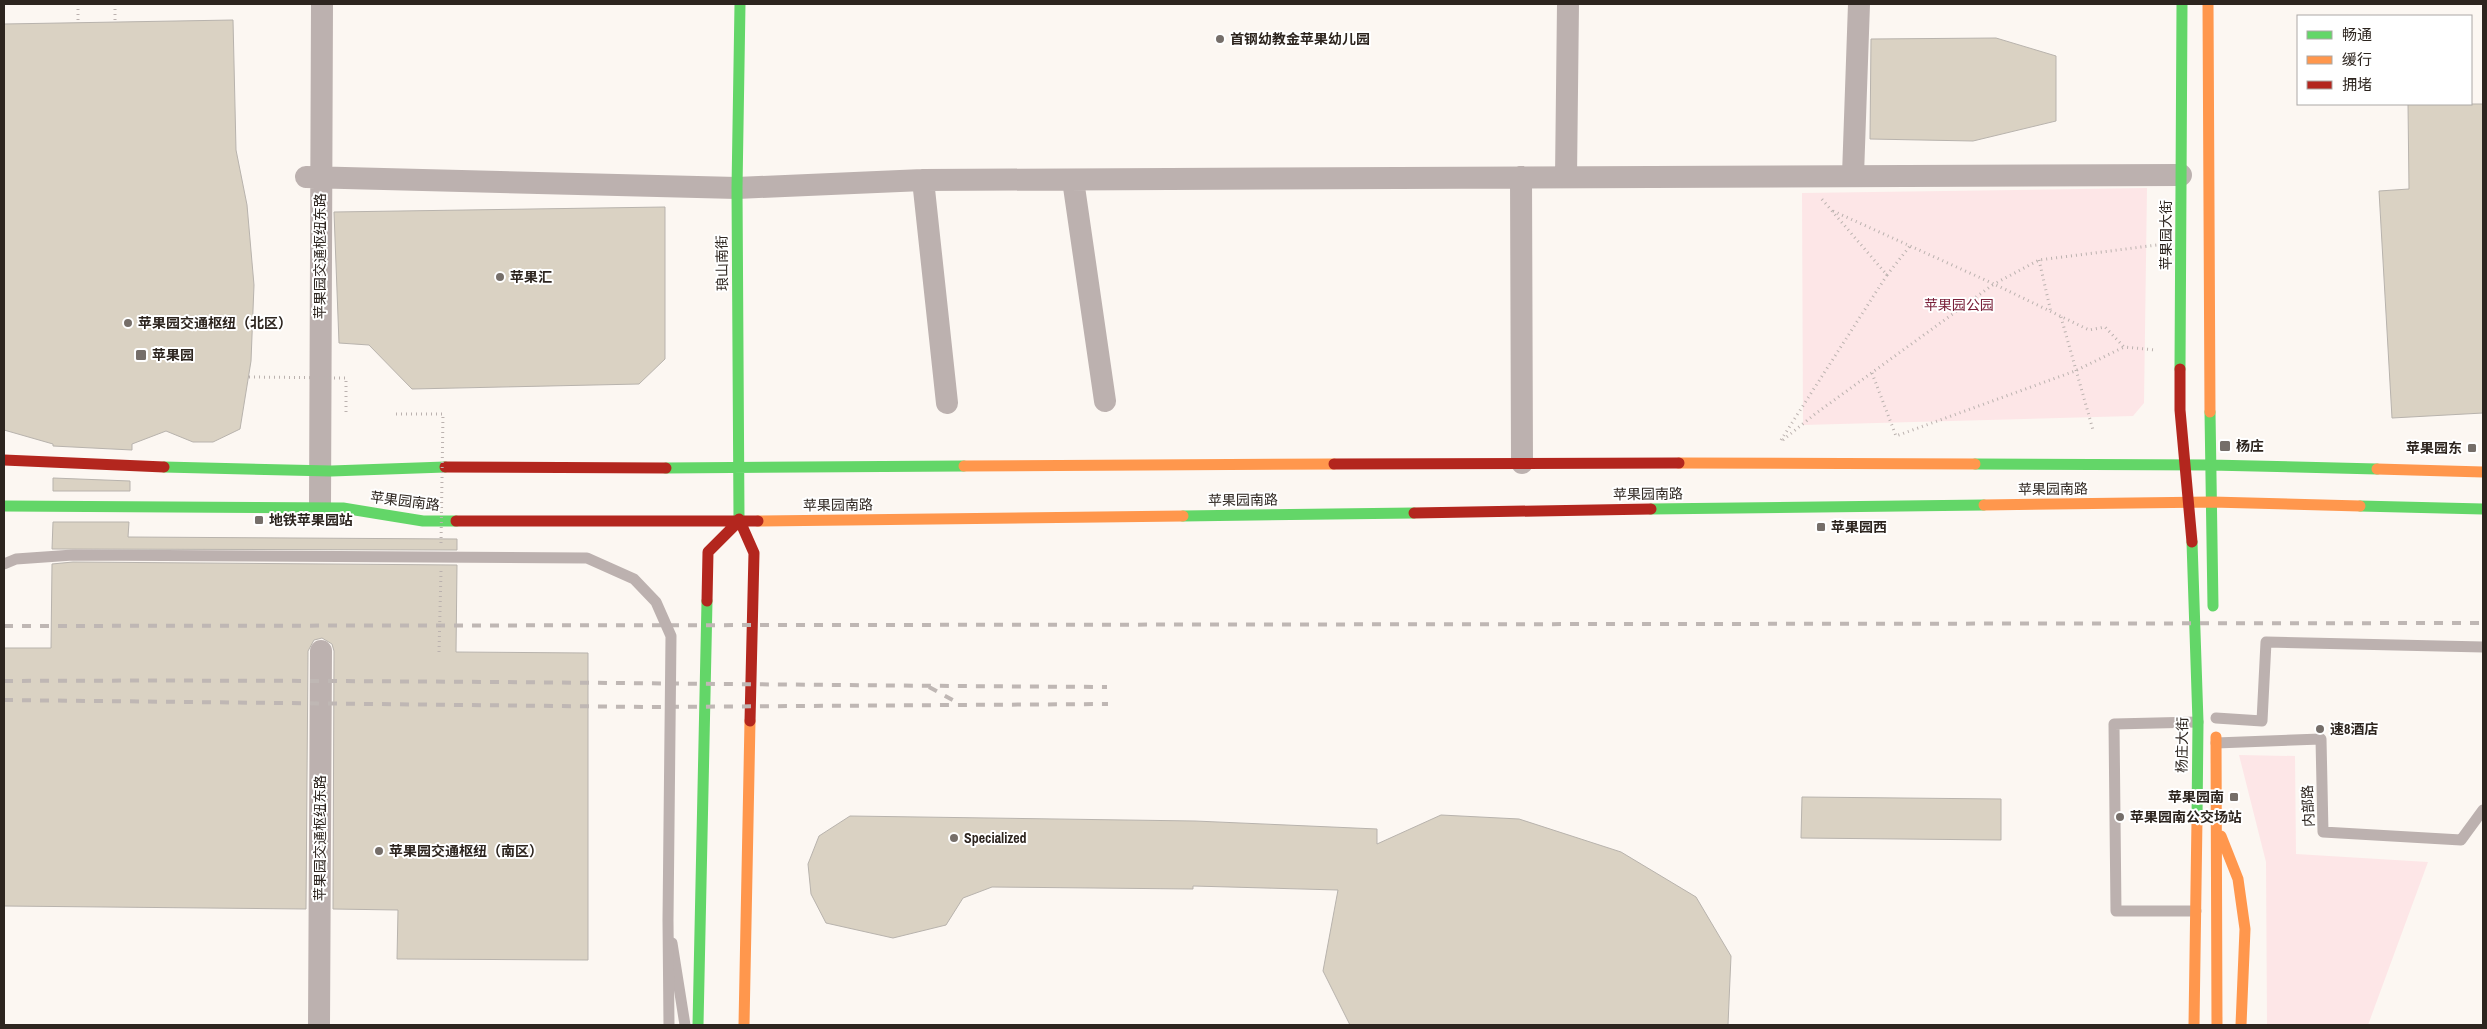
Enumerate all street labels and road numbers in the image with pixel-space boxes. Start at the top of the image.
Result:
street label: 苹果园交通枢纽东路 [311,193,329,319]
street label: 苹果园大街 [2157,200,2175,270]
street label: 琅山南街 [713,235,731,291]
street label: 苹果园南路 [2018,479,2088,499]
street label: 苹果园南路 [1613,484,1683,504]
street label: 苹果园南路 [369,488,441,514]
street label: 苹果园南路 [1208,490,1278,510]
street label: 苹果园南路 [803,495,873,515]
street label: 杨庄大街 [2173,717,2191,773]
street label: 苹果园交通枢纽东路 [311,775,329,901]
street label: 内部路 [2298,785,2318,827]

